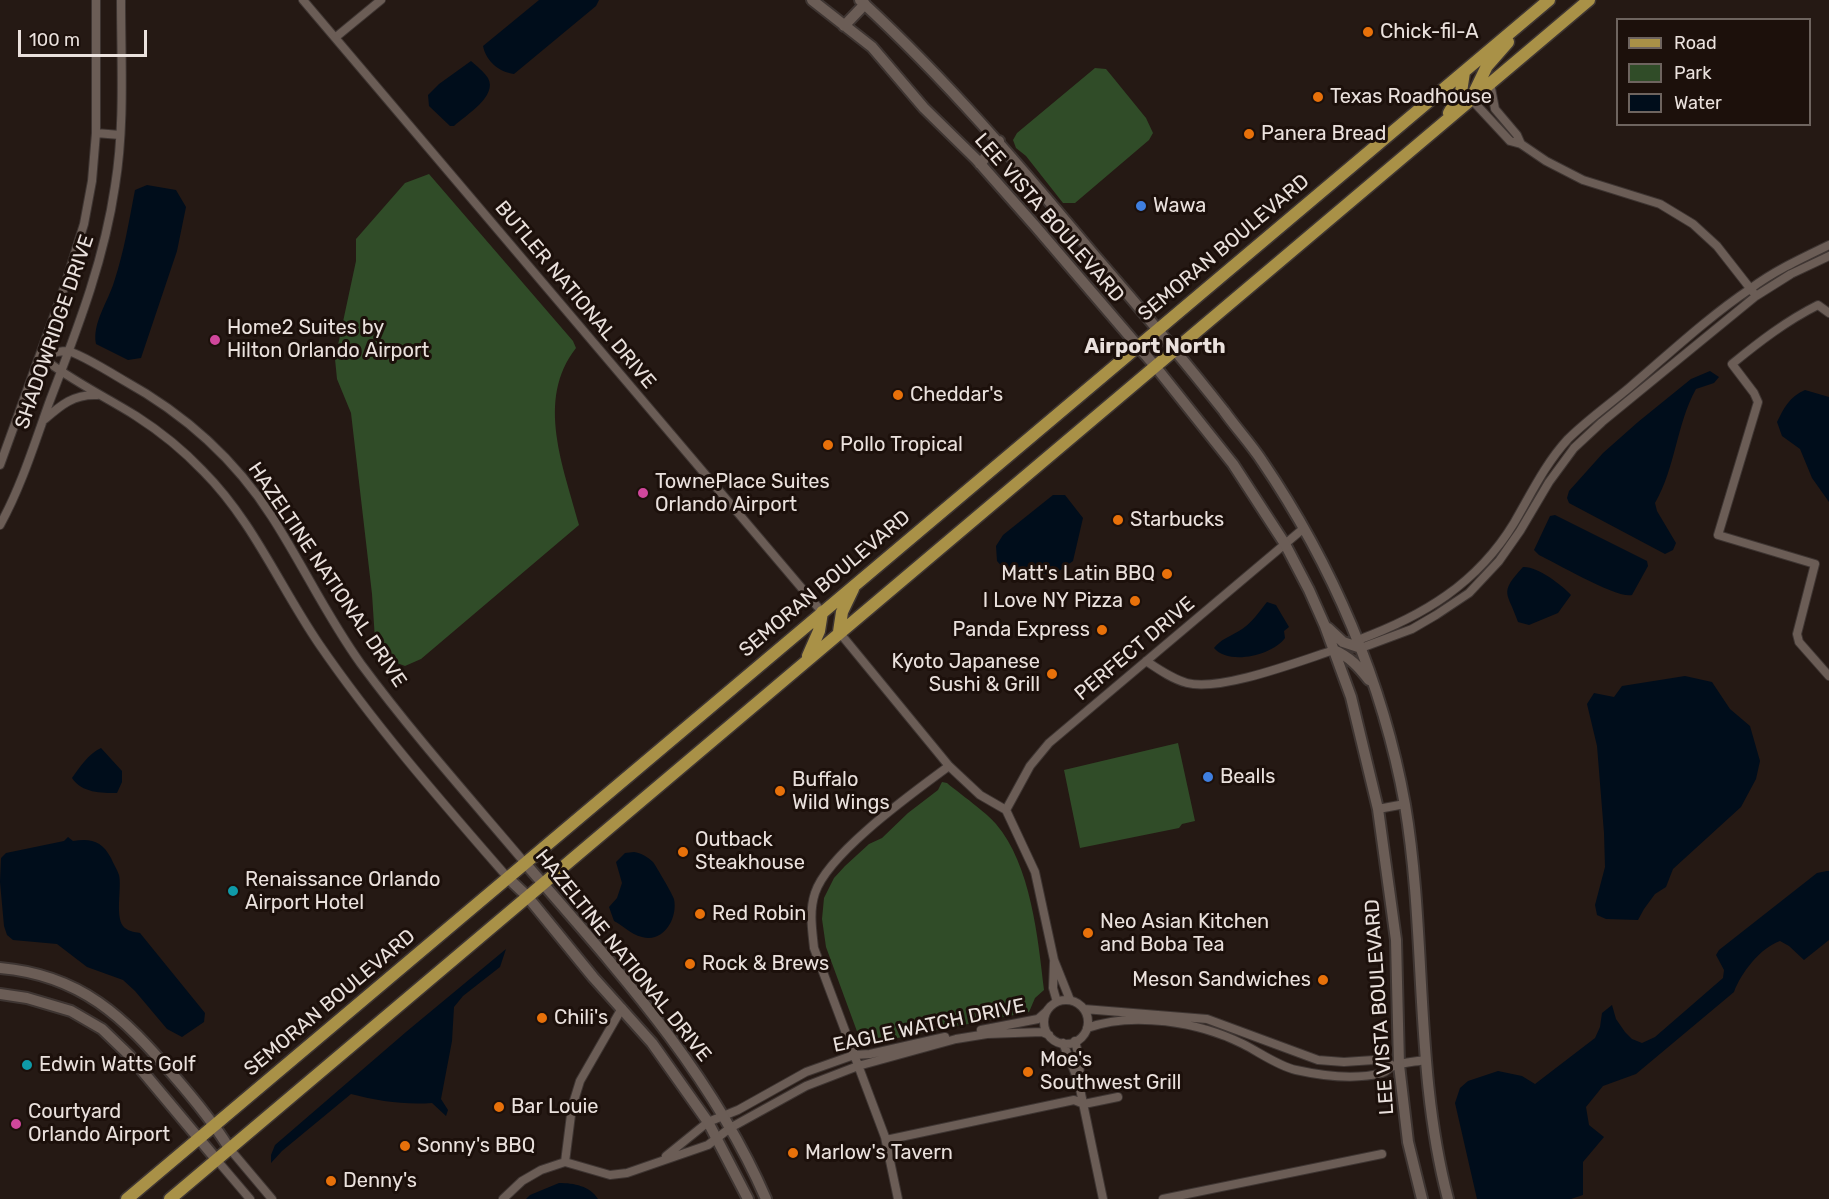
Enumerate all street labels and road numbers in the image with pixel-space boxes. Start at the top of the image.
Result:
street label: LEE VISTA BOULEVARD [969,129,1129,307]
street label: SEMORAN BOULEVARD [1134,169,1314,327]
street label: BUTLER NATIONAL DRIVE [489,196,661,394]
street label: SHADOWRIDGE DRIVE [10,232,100,432]
street label: HAZELTINE NATIONAL DRIVE [243,458,411,692]
street label: SEMORAN BOULEVARD [735,505,915,663]
street label: PERFECT DRIVE [1070,592,1200,706]
street label: HAZELTINE NATIONAL DRIVE [530,845,716,1067]
street label: LEE VISTA BOULEVARD [1360,898,1400,1116]
street label: SEMORAN BOULEVARD [240,924,420,1082]
street label: EAGLE WATCH DRIVE [831,994,1027,1058]

